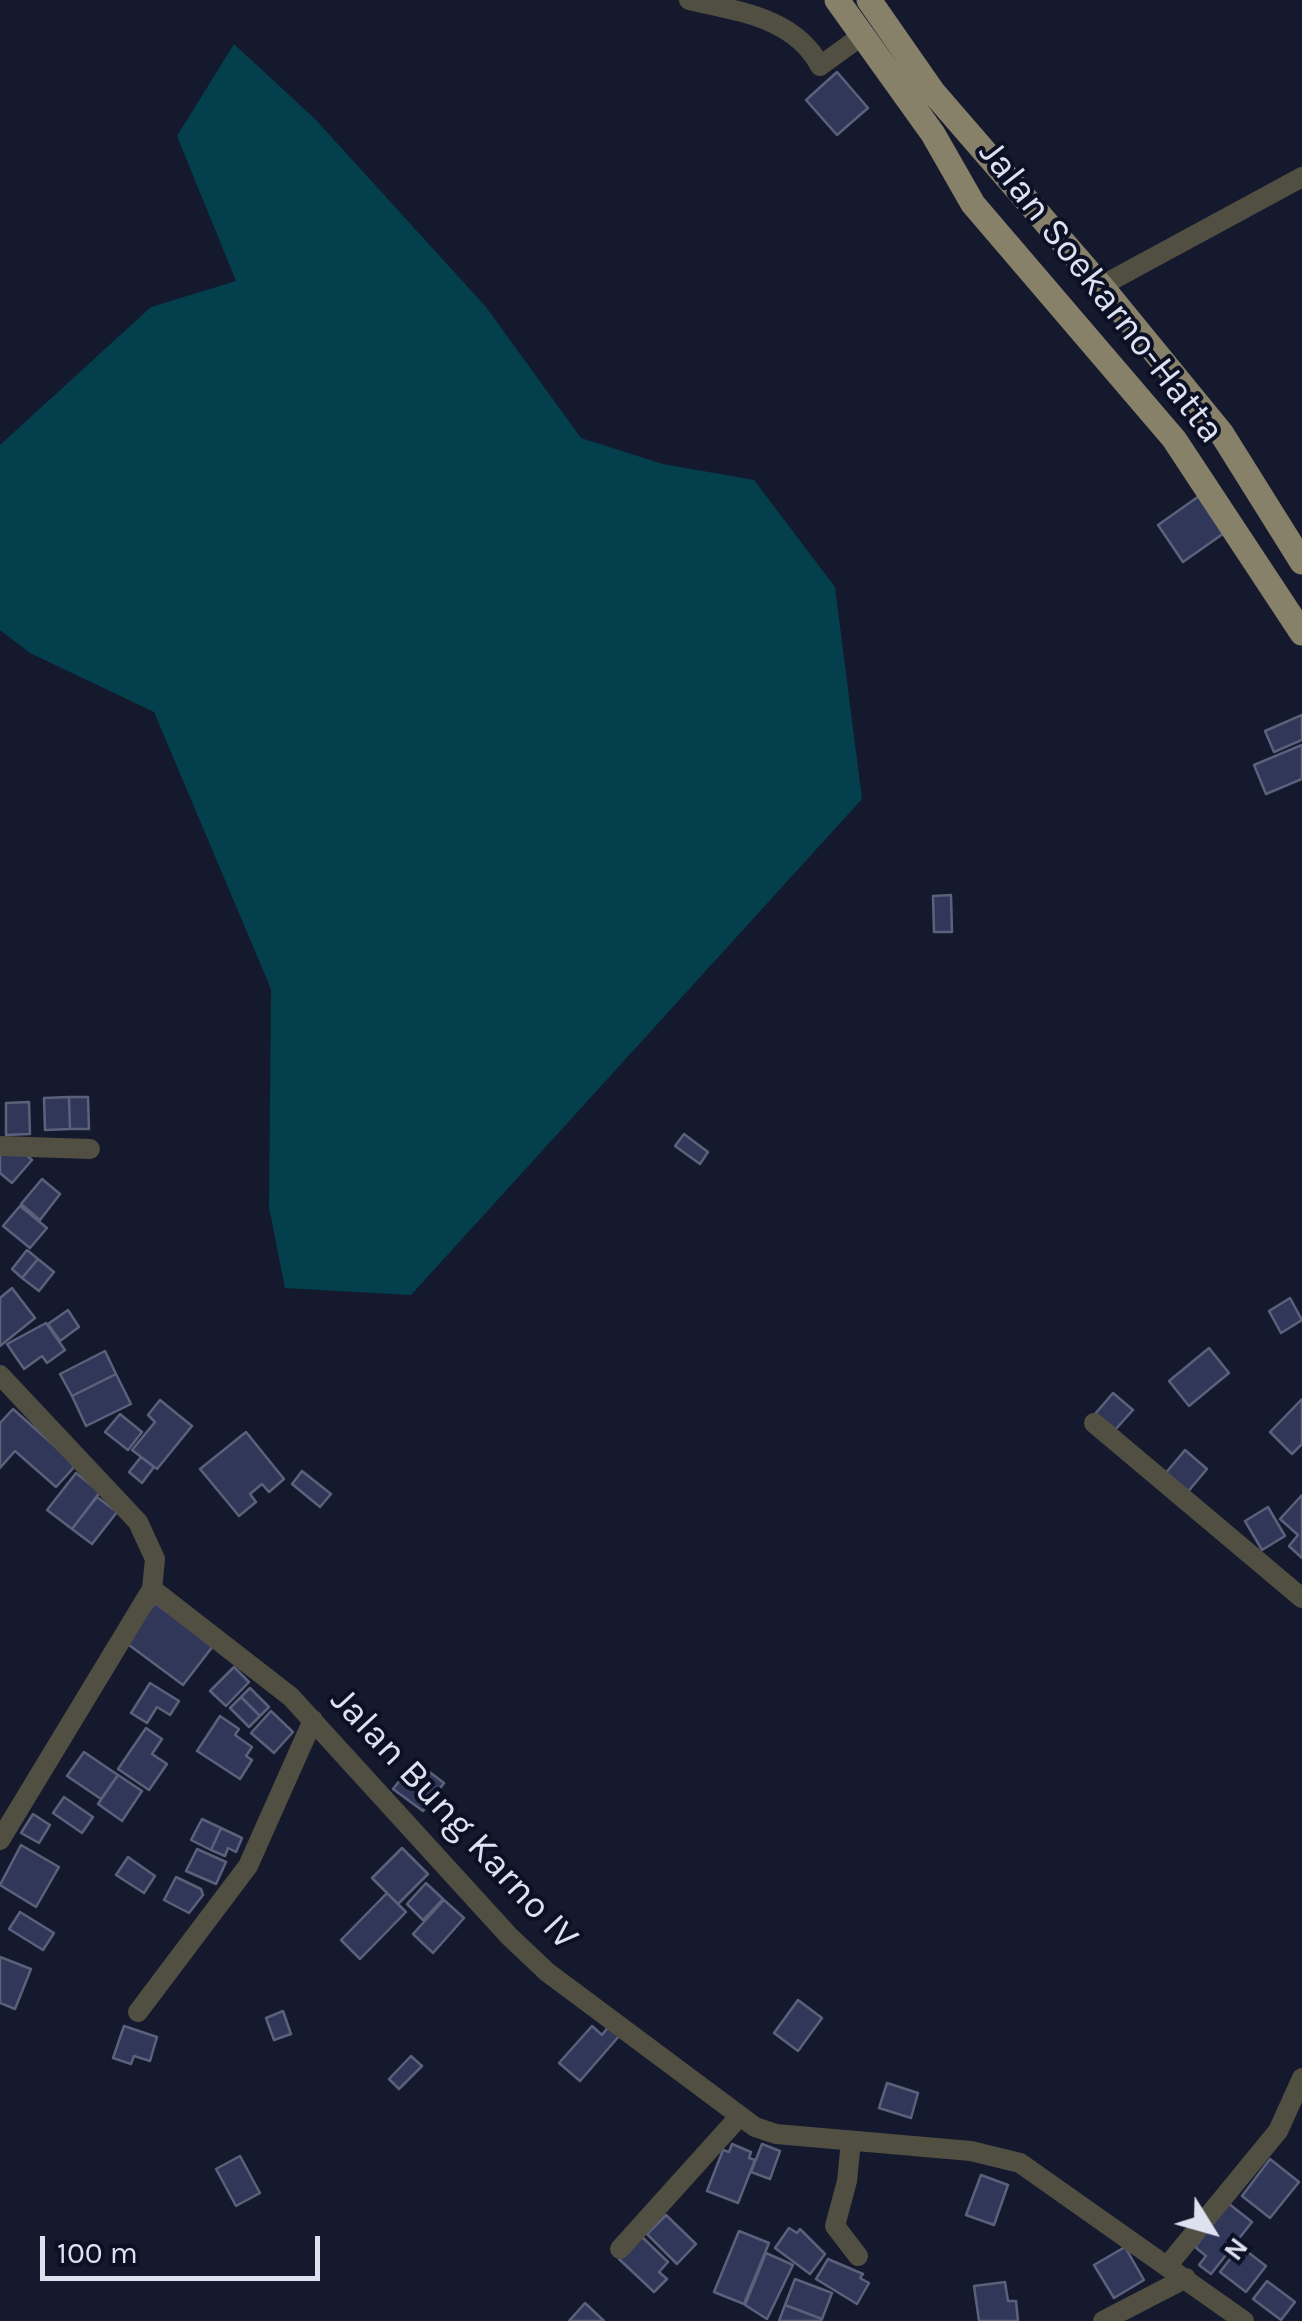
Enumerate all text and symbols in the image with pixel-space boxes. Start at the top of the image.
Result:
street label: Jalan Soekarno-Hatta [969,131,1233,453]
street label: Jalan Bung Karno IV [321,1678,587,1960]
north arrow [1162,2181,1262,2281]
scale bar [45,2216,325,2278]
text: N [1217,2231,1256,2267]
text: 100 m [57,2235,138,2271]

